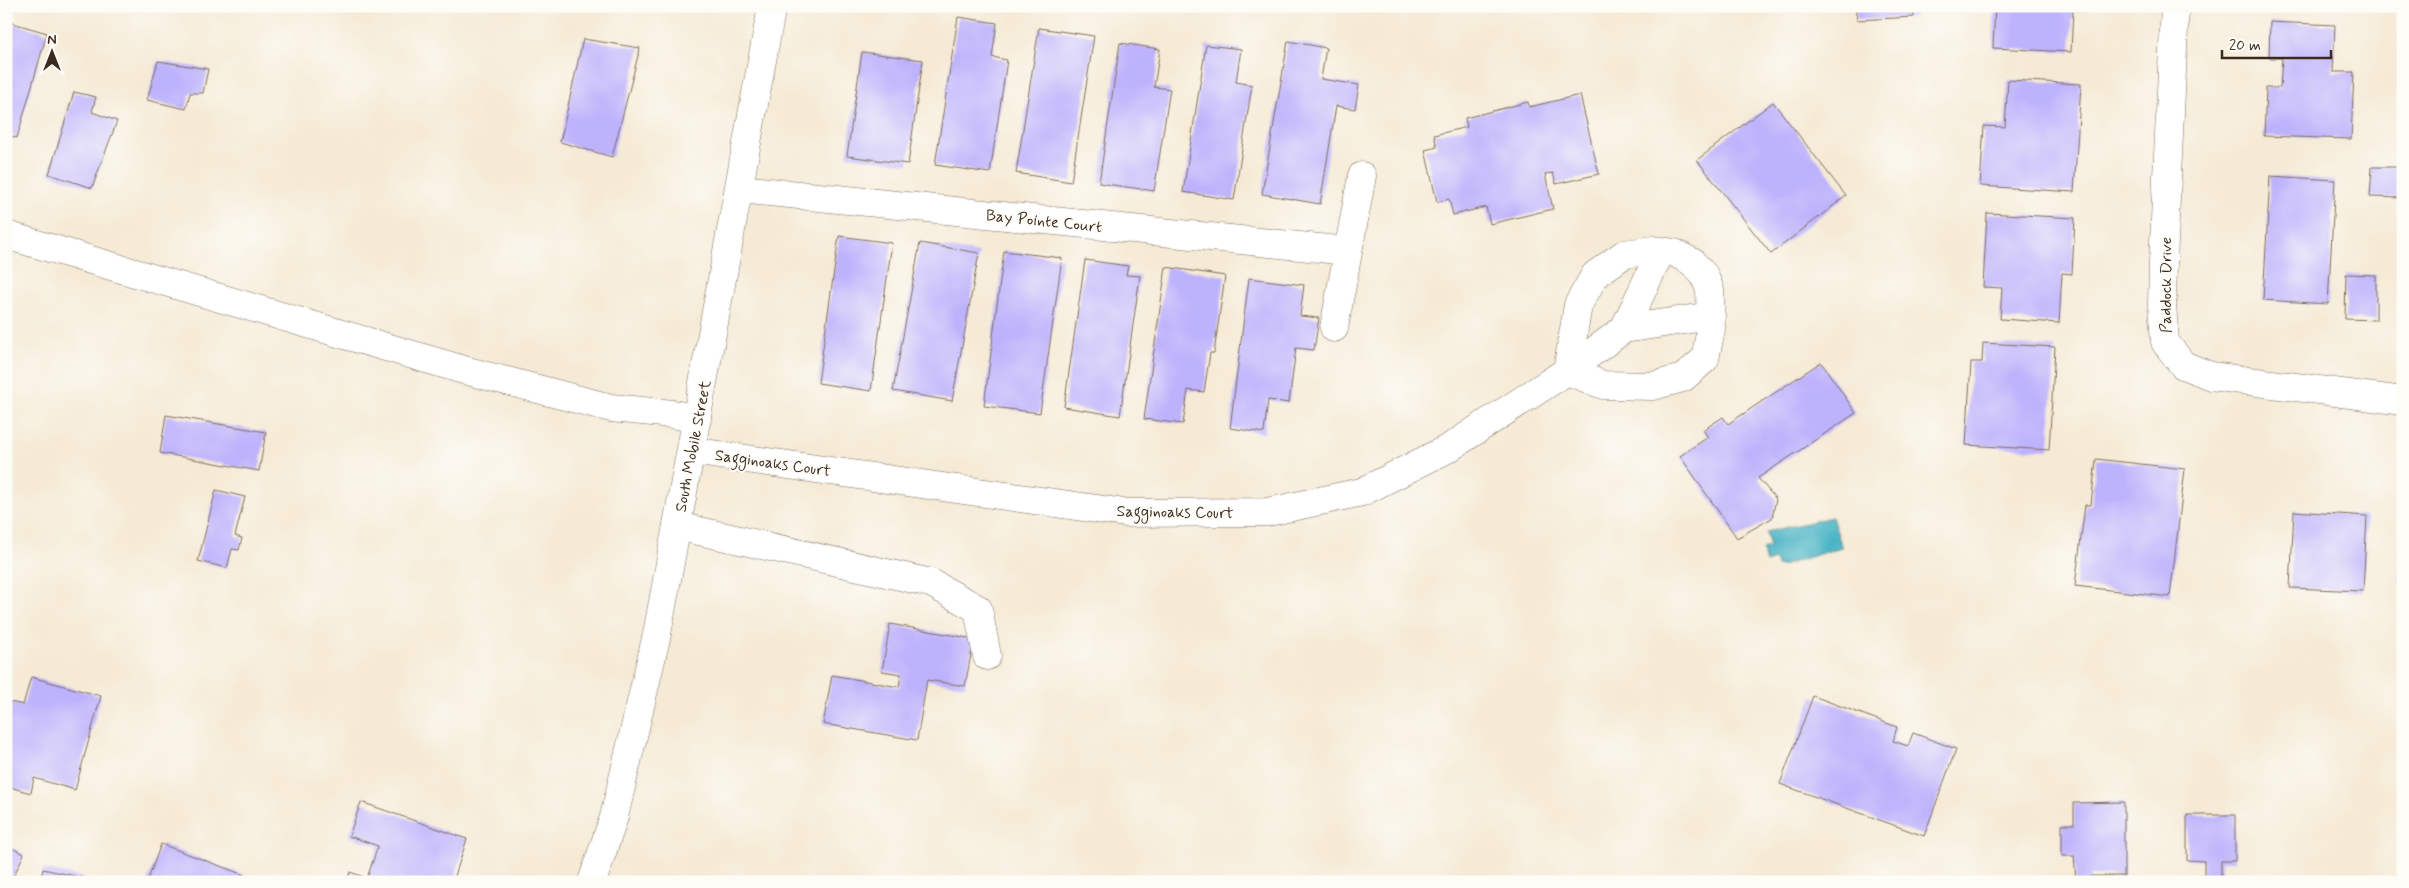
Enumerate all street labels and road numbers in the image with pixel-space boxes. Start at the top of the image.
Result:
street label: Bay Pointe Court [985,205,1103,238]
street label: Paddock Drive [2156,237,2177,333]
street label: South Mobile Street [670,378,717,514]
street label: Sagginoaks Court [713,445,833,483]
street label: Sagginoaks Court [1116,501,1234,525]

